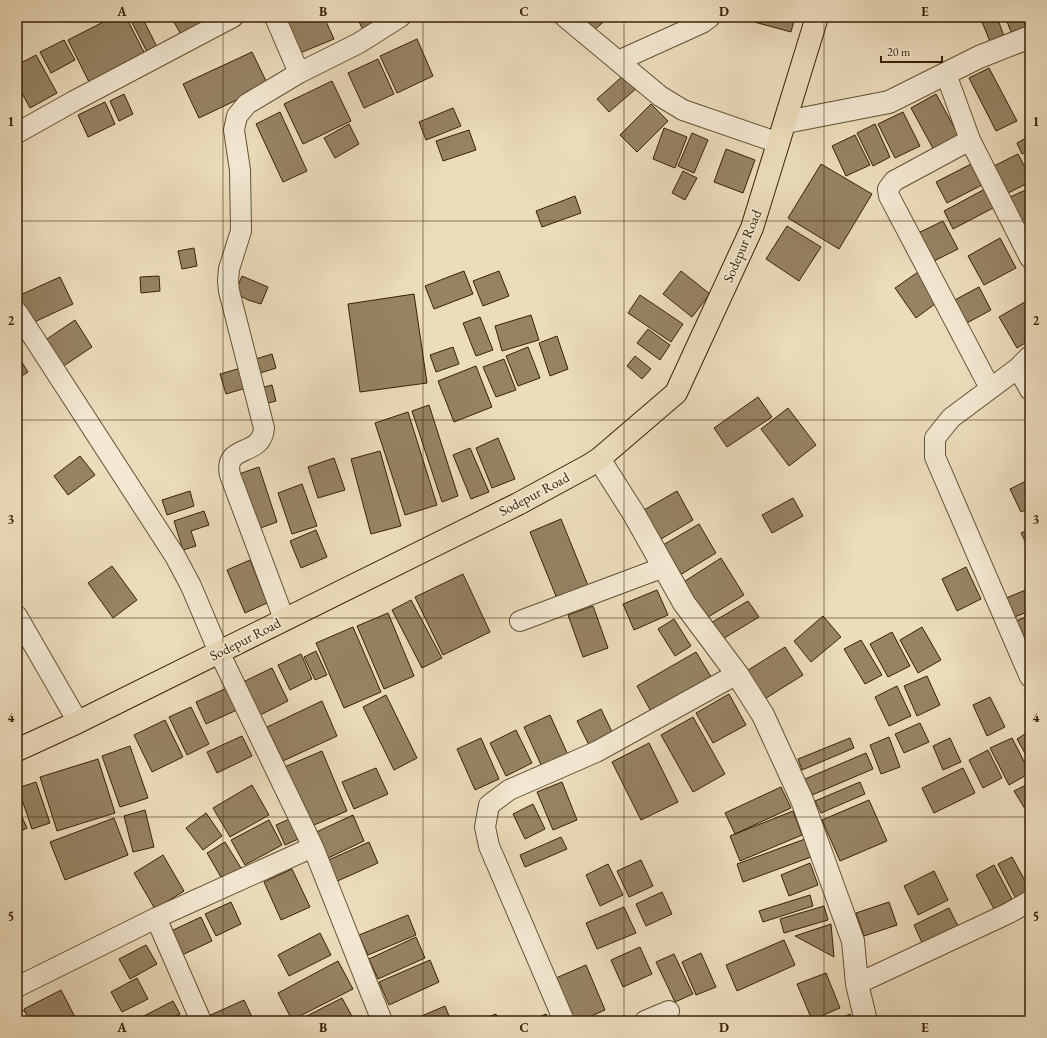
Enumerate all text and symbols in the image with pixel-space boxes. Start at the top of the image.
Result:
text: A [116,3,127,20]
text: B [319,3,327,20]
text: C [519,3,529,20]
text: D [719,3,729,20]
text: E [921,3,929,20]
scale bar [881,38,942,64]
text: 20 m [887,44,911,60]
text: 1 [8,113,15,130]
text: 1 [1033,113,1040,130]
street label: Sodepur Road [719,206,766,285]
text: 2 [8,312,15,329]
text: 2 [1033,312,1040,329]
street label: Sodepur Road [496,467,573,520]
text: 3 [8,511,15,528]
text: 3 [1033,511,1040,528]
street label: Sodepur Road [206,613,284,665]
text: 4 [8,709,15,726]
text: 4 [1033,709,1040,726]
text: 5 [8,908,14,925]
text: 5 [1033,908,1039,925]
text: A [116,1019,127,1036]
text: B [319,1019,327,1036]
text: C [519,1019,529,1036]
text: D [719,1019,729,1036]
text: E [921,1019,929,1036]

